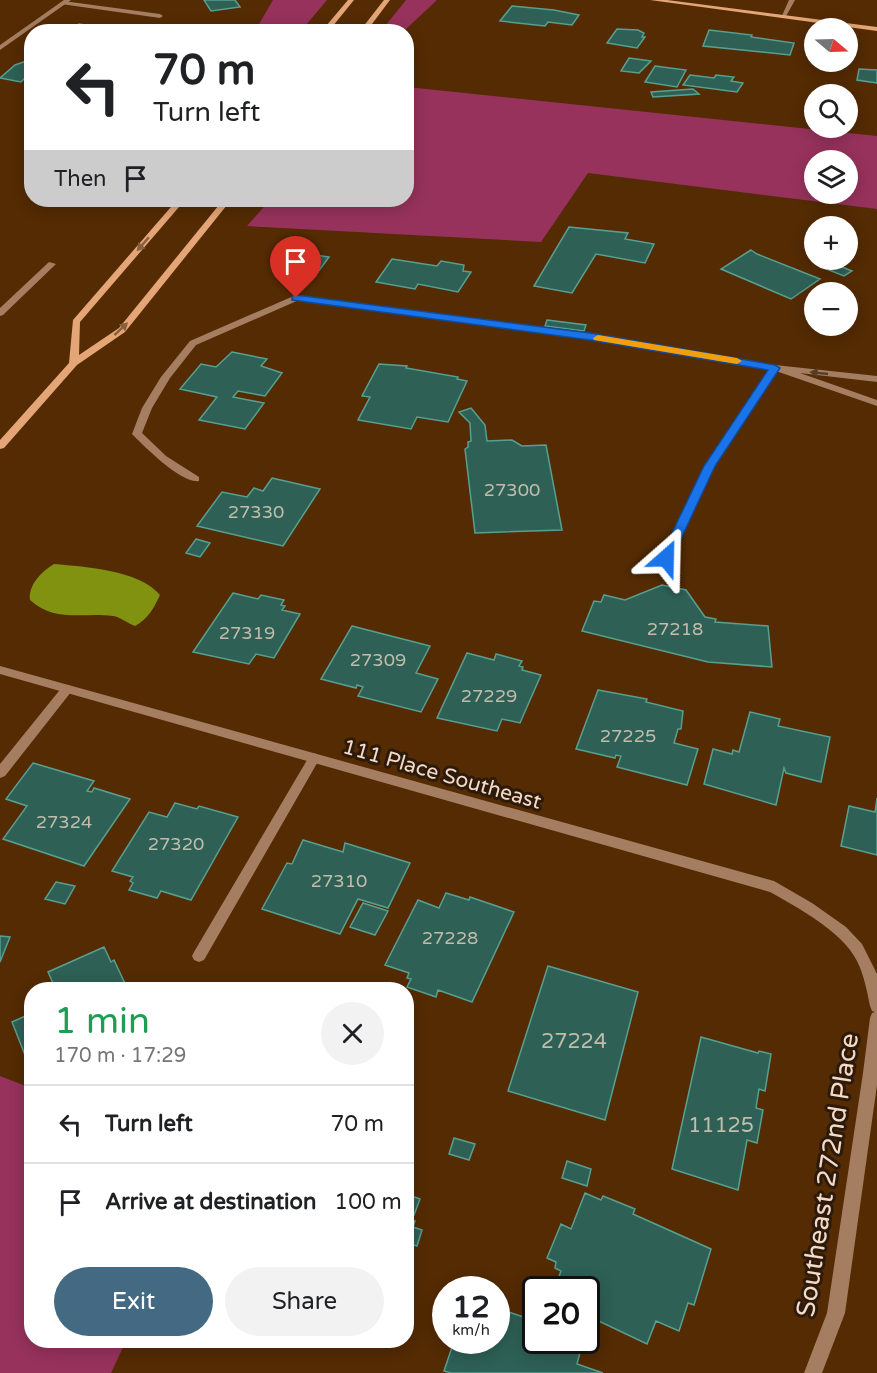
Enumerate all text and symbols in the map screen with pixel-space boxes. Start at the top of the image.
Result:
north arrow [804,18,858,72]
map controls [804,18,858,336]
text: 70 m [153,45,255,96]
icon: left [54,48,132,126]
button: search [804,84,858,138]
text: Turn left [153,96,260,129]
button: layers [804,150,858,204]
icon: arrive [119,162,152,195]
text: Then [54,166,107,192]
button: + [804,216,858,270]
one-way arrow [137,236,150,251]
pin [270,236,321,298]
icon: arrive [279,245,312,278]
button: − [804,282,858,336]
one-way arrow [113,323,128,336]
one-way arrow [809,368,828,378]
house number: 27300 [484,479,540,501]
house number: 27330 [228,501,284,523]
position arrow [634,526,698,590]
house number: 27218 [647,618,703,640]
house number: 27319 [219,622,275,644]
house number: 27309 [350,649,406,671]
house number: 27229 [461,685,517,707]
house number: 27225 [600,725,656,747]
street label: 111 Place Southeast [340,734,544,815]
house number: 27324 [36,811,92,833]
house number: 27320 [148,833,204,855]
house number: 27310 [311,870,367,892]
house number: 27228 [422,927,478,949]
text: 1 min [54,1000,150,1043]
button: close [321,1002,384,1065]
house number: 27224 [541,1029,607,1054]
street label: Southeast 272nd Place [790,1031,865,1319]
text: 170 m · 17:29 [54,1044,186,1068]
icon: left [54,1108,87,1141]
text: Turn left [105,1111,193,1137]
text: 70 m [330,1111,384,1137]
house number: 11125 [688,1113,754,1138]
icon: arrive [54,1186,87,1219]
text: Arrive at destination [105,1189,316,1215]
text: 100 m [334,1189,402,1215]
button: Exit [54,1267,213,1336]
button: Share [225,1267,384,1336]
speed limit sign: 20 [522,1276,600,1354]
text: 12 [452,1289,490,1326]
text: km/h [452,1321,490,1339]

